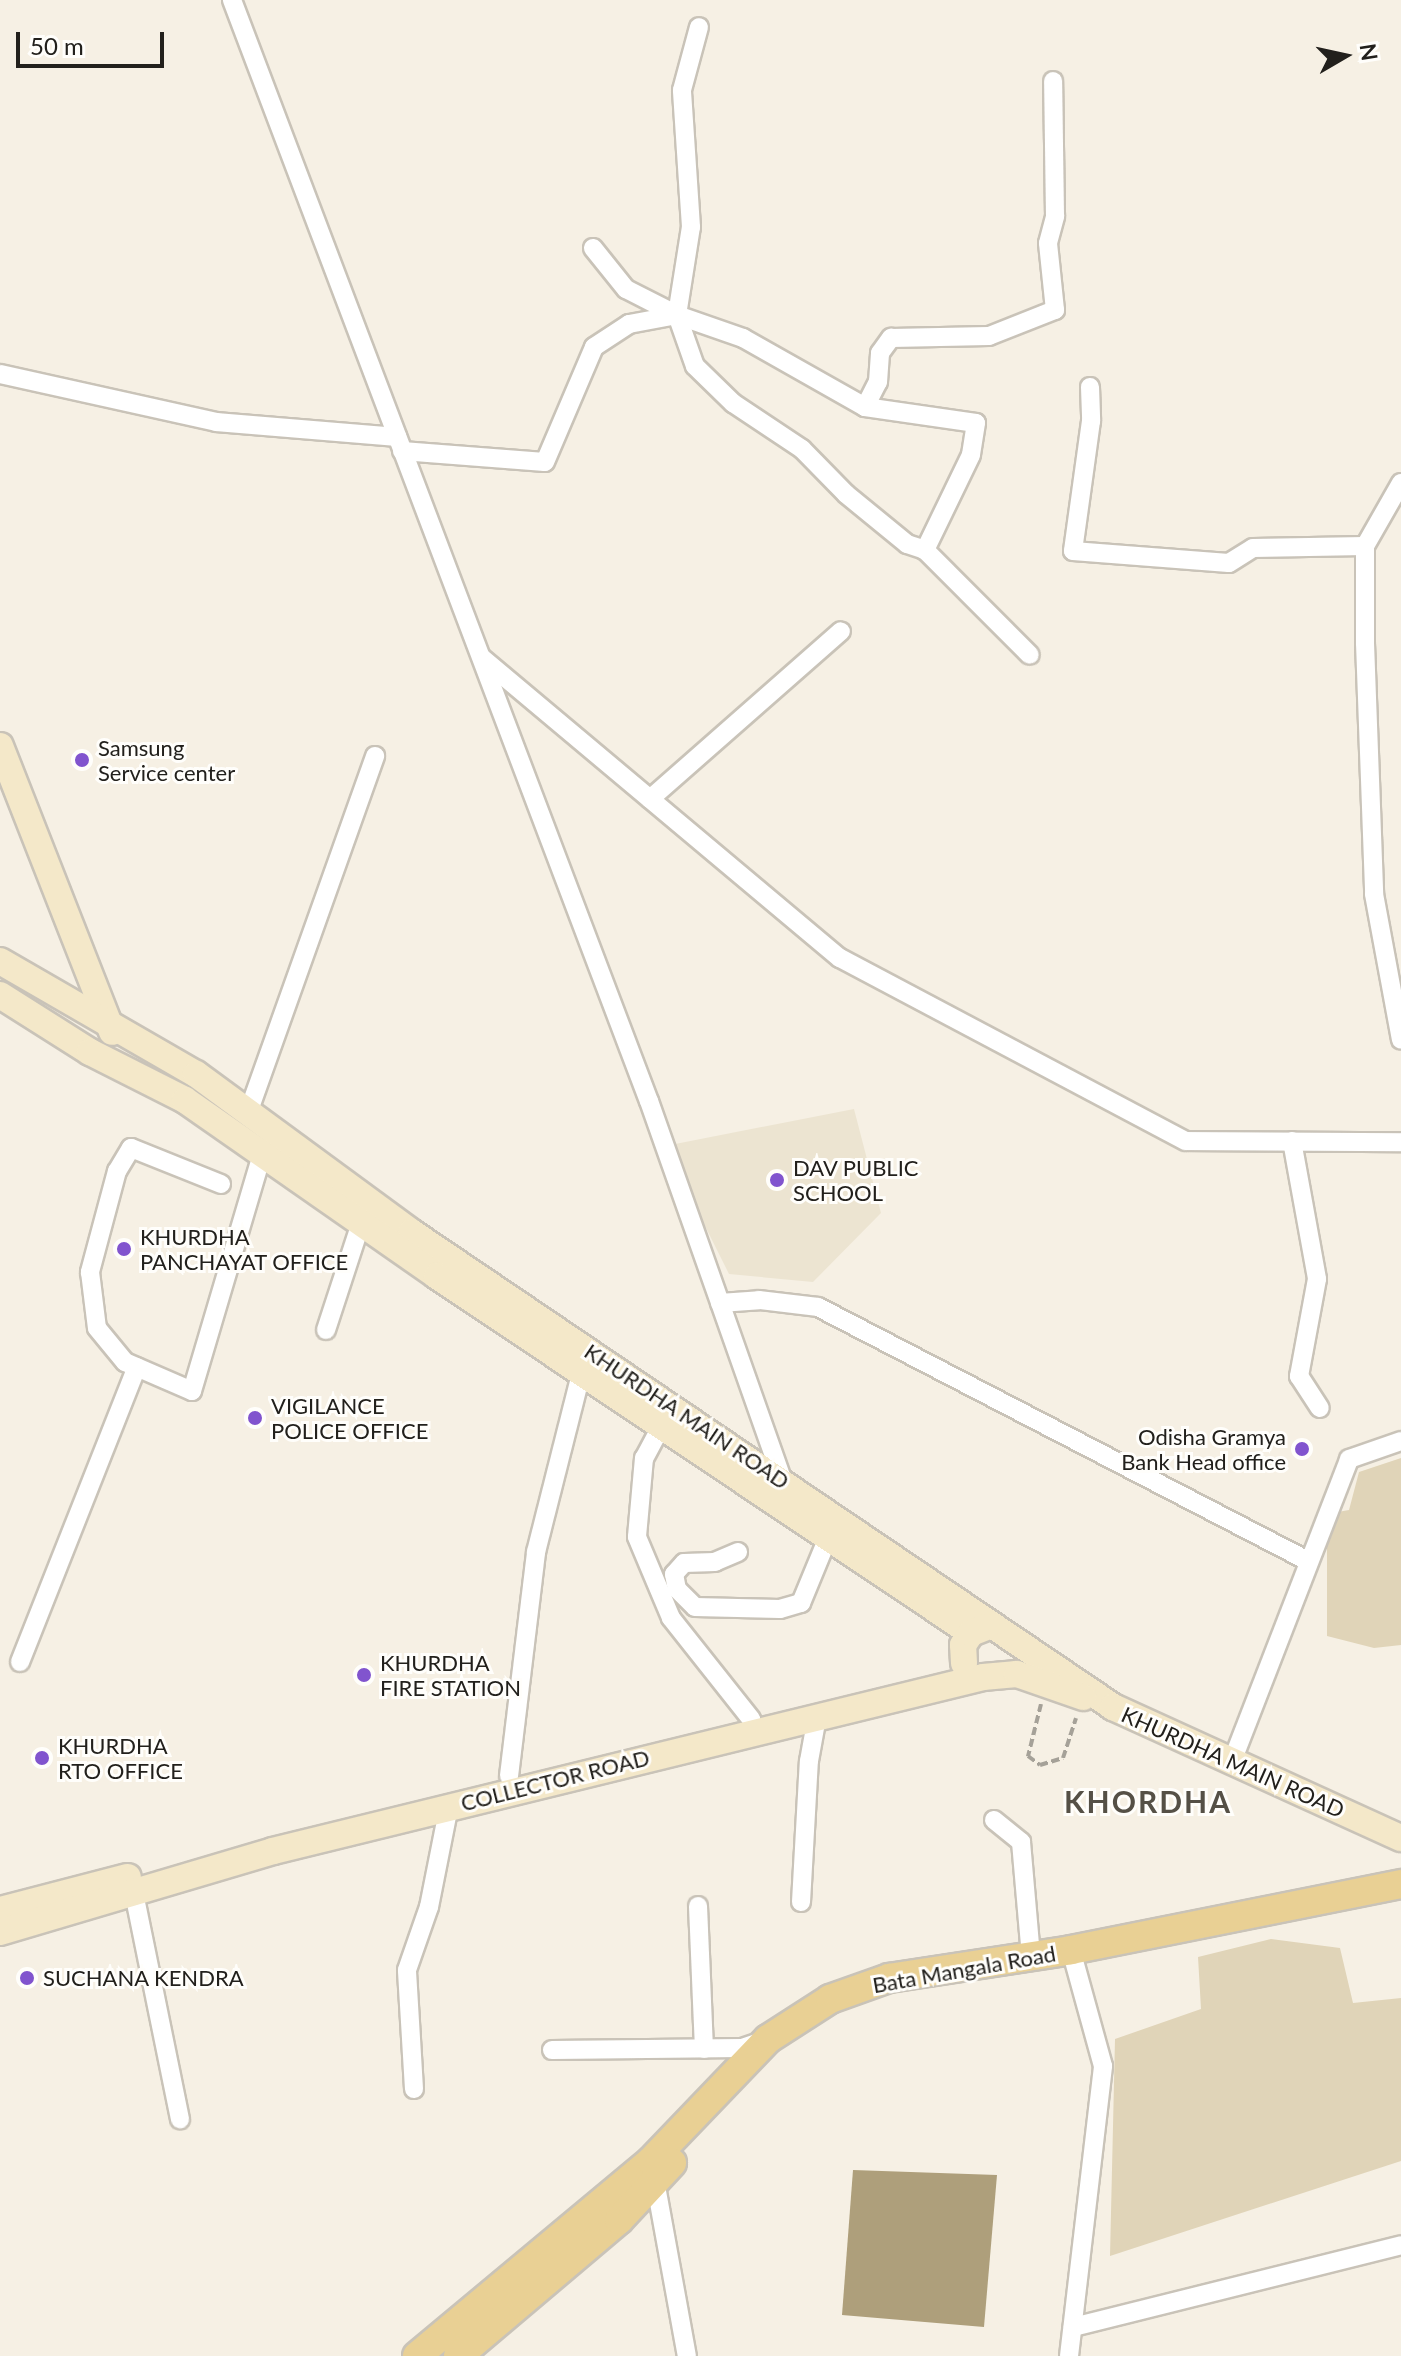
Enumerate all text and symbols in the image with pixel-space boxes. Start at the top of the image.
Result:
scale bar [20,16,168,66]
north arrow [1305,16,1385,96]
text: 50 m [30,31,84,60]
text: N [1355,42,1384,63]
place label: Samsung Service center [98,734,235,786]
marker: Samsung Service center [73,751,91,769]
place label: DAV PUBLIC SCHOOL [793,1154,919,1206]
marker: DAV PUBLIC SCHOOL [768,1171,786,1189]
place label: KHURDHA PANCHAYAT OFFICE [140,1223,349,1274]
marker: KHURDHA PANCHAYAT OFFICE [115,1240,133,1258]
street label: KHURDHA MAIN ROAD [579,1337,795,1495]
place label: VIGILANCE POLICE OFFICE [271,1392,428,1444]
marker: VIGILANCE POLICE OFFICE [246,1409,264,1427]
place label: Odisha Gramya Bank Head office [1121,1423,1286,1474]
marker: Odisha Gramya Bank Head office [1293,1440,1311,1458]
place label: KHURDHA FIRE STATION [380,1649,521,1700]
marker: KHURDHA FIRE STATION [355,1666,373,1684]
street label: KHURDHA MAIN ROAD [1117,1701,1349,1823]
place label: KHURDHA RTO OFFICE [58,1732,183,1784]
street label: COLLECTOR ROAD [458,1744,652,1816]
marker: KHURDHA RTO OFFICE [33,1749,51,1767]
district label: KHORDHA [1064,1783,1232,1819]
street label: Bata Mangala Road [870,1940,1058,1998]
place label: SUCHANA KENDRA [43,1965,244,1991]
marker: SUCHANA KENDRA [18,1969,36,1987]

